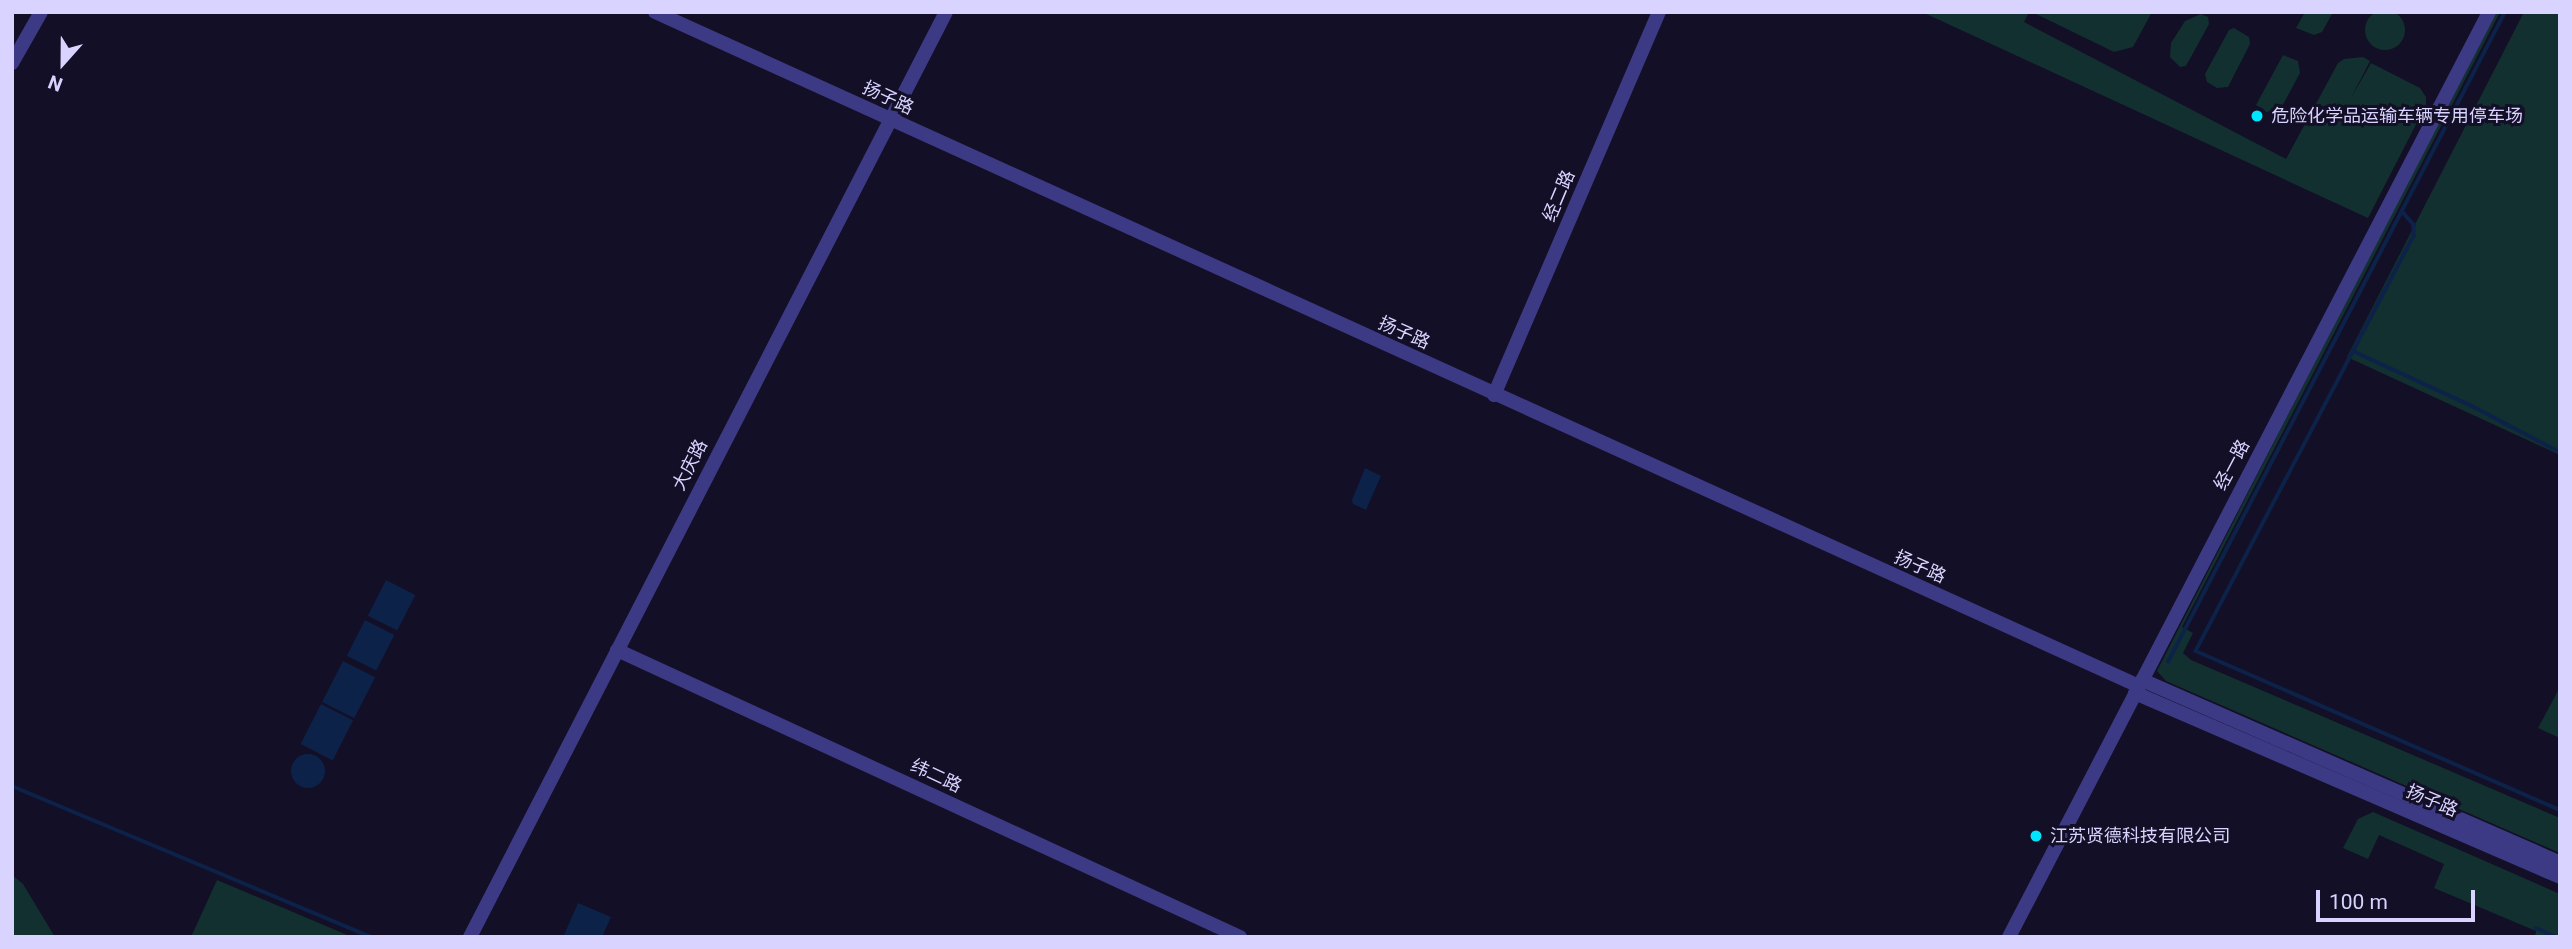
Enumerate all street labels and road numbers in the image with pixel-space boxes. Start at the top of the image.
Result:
street label: 扬子路 [859,77,917,119]
street label: 经二路 [1539,167,1579,225]
street label: 扬子路 [1375,312,1433,354]
street label: 大庆路 [668,436,712,494]
street label: 经一路 [2210,436,2254,494]
street label: 扬子路 [1891,546,1949,588]
street label: 纬二路 [907,755,965,797]
street label: 扬子路 [2403,781,2461,821]

